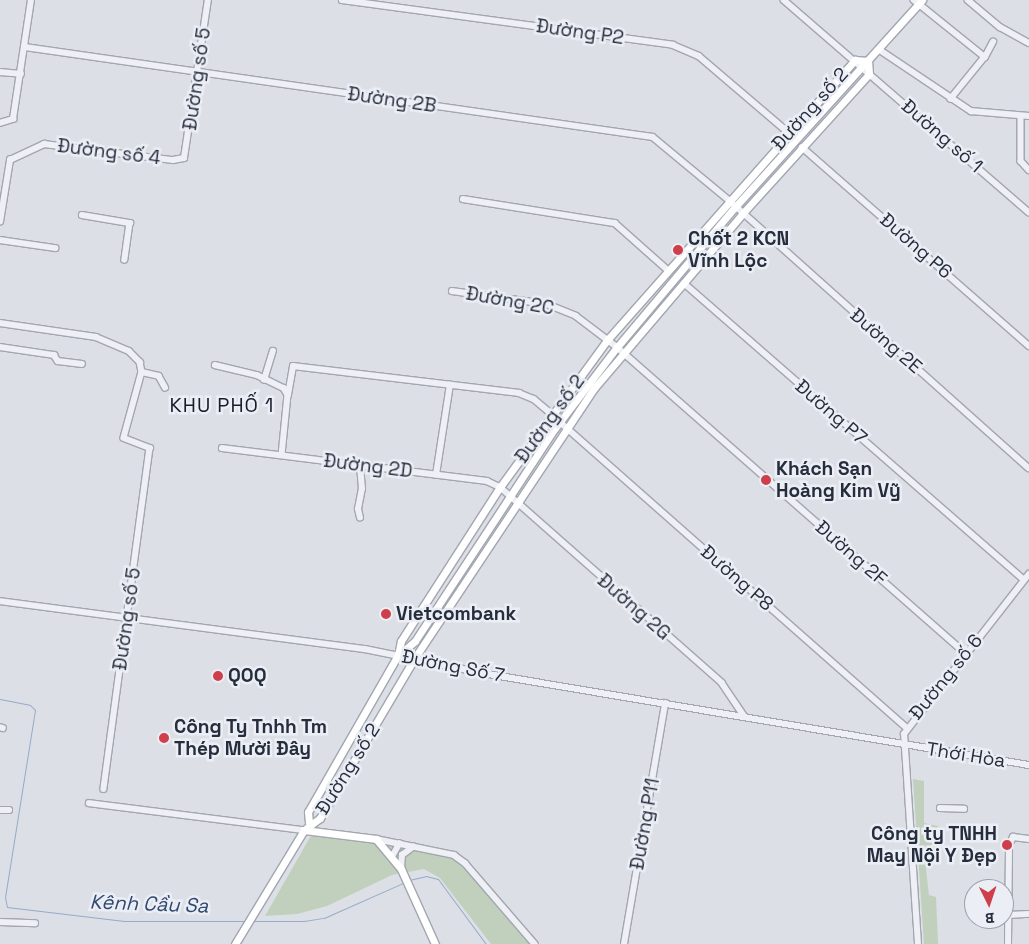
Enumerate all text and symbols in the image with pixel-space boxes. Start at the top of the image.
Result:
street label: Đường P2 [535,15,625,49]
street label: Đường số 5 [179,26,215,132]
street label: Đường số 2 [767,63,853,155]
street label: Đường 2B [346,82,438,118]
street label: Đường số 1 [897,95,987,177]
street label: Đường số 4 [56,134,162,170]
street label: Đường P6 [875,208,957,284]
place label: Chốt 2 KCN Vĩnh Lộc [688,228,789,272]
marker: Chốt 2 KCN Vĩnh Lộc [672,244,684,256]
street label: Đường 2C [464,282,556,320]
street label: Đường 2E [845,304,927,378]
street label: Đường số 2 [510,370,590,468]
street label: Đường P7 [791,375,871,449]
district label: KHU PHỐ 1 [168,393,276,417]
street label: Đường 2D [322,449,414,483]
place label: Khách Sạn Hoàng Kim Vỹ [776,458,901,502]
marker: Khách Sạn Hoàng Kim Vỹ [760,474,772,486]
street label: Đường 2F [811,516,891,590]
street label: Đường P8 [696,540,778,616]
street label: Đường số 5 [109,566,145,672]
street label: Đường 2G [593,569,675,645]
place label: Vietcombank [396,603,516,625]
marker: Vietcombank [380,608,392,620]
street label: Đường số 6 [905,630,987,724]
street label: Đường Số 7 [400,645,506,687]
place label: QOQ [228,665,267,687]
marker: QOQ [212,670,224,682]
place label: Công Ty Tnhh Tm Thép Mười Đây [174,716,329,760]
street label: Đường số 2 [311,719,385,819]
marker: Công Ty Tnhh Tm Thép Mười Đây [158,732,170,744]
street label: Thới Hòa [925,738,1007,772]
street label: Đường P11 [626,776,664,872]
place label: Công ty TNHH May Nội Y Đẹp [866,823,997,867]
marker: Công ty TNHH May Nội Y Đẹp [1001,839,1013,851]
north arrow [964,879,1014,929]
water label: Kênh Cầu Sa [89,890,209,918]
text: B [985,909,995,927]

